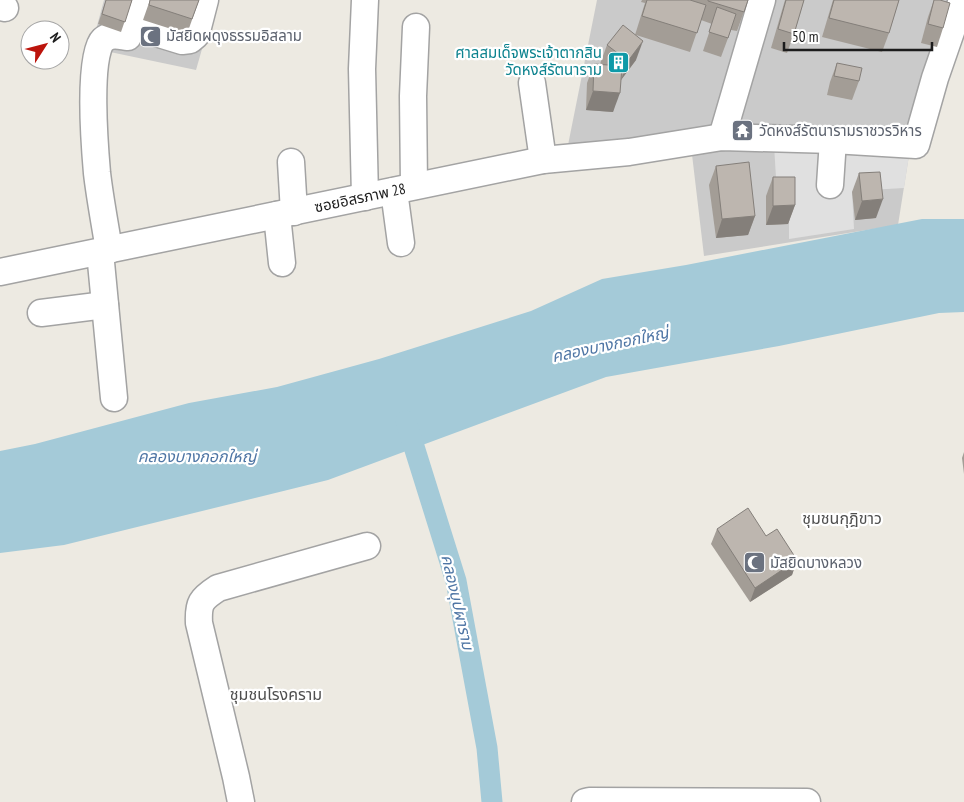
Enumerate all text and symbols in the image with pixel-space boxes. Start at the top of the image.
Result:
north arrow [20,20,70,70]
scale bar [784,20,932,52]
mosque icon: มัสยิดผดุงธรรมอิสลาม [138,24,162,48]
place label: มัสยิดผดุงธรรมอิสลาม [166,26,302,45]
text: 50 m [792,27,818,46]
text: N [46,29,65,46]
place label: ศาลสมเด็จพระเจ้าตากสิน วัดหงส์รัตนาราม [455,43,602,79]
building icon: ศาลสมเด็จพระเจ้าตากสิน วัดหงส์รัตนาราม [606,50,630,74]
temple icon: วัดหงส์รัตนารามราชวรวิหาร [731,119,755,143]
place label: วัดหงส์รัตนารามราชวรวิหาร [759,121,922,140]
street label: ซอยอิสรภาพ 28 [313,179,407,216]
water label: คลองบางกอกใหญ่ [550,321,672,366]
water label: คลองบางกอกใหญ่ [138,446,258,466]
district label: ชุมชนกุฎิขาว [802,508,882,528]
mosque icon: มัสยิดบางหลวง [742,551,766,575]
water label: คลองบุปผาราม [436,552,479,653]
place label: มัสยิดบางหลวง [770,553,862,572]
district label: ชุมชนโรงคราม [230,684,322,704]

